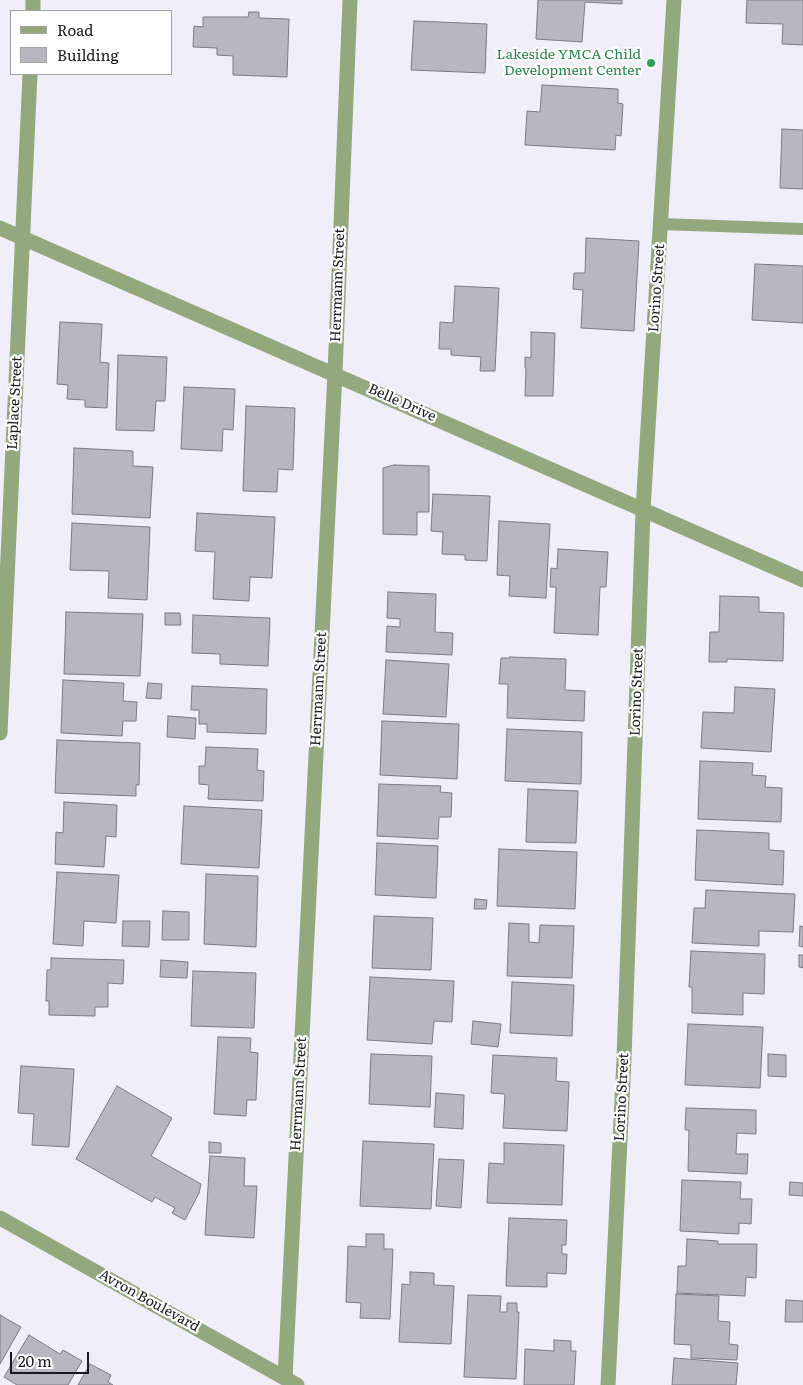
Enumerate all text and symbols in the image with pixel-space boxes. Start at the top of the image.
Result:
legend [10,10,172,75]
text: Road [57,18,93,41]
text: Building [57,43,119,66]
place label: Lakeside YMCA Child Development Center [497,47,641,80]
marker: Lakeside YMCA Child Development Center [645,57,657,69]
street label: Herrmann Street [328,228,348,342]
street label: Lorino Street [646,243,668,333]
street label: Laplace Street [4,356,26,450]
street label: Belle Drive [366,381,438,425]
street label: Herrmann Street [308,632,330,746]
street label: Lorino Street [627,647,647,737]
street label: Herrmann Street [288,1037,310,1151]
street label: Lorino Street [611,1052,633,1142]
street label: Avron Boulevard [96,1266,202,1336]
scale bar [12,1342,91,1374]
text: 20 m [18,1349,52,1372]

